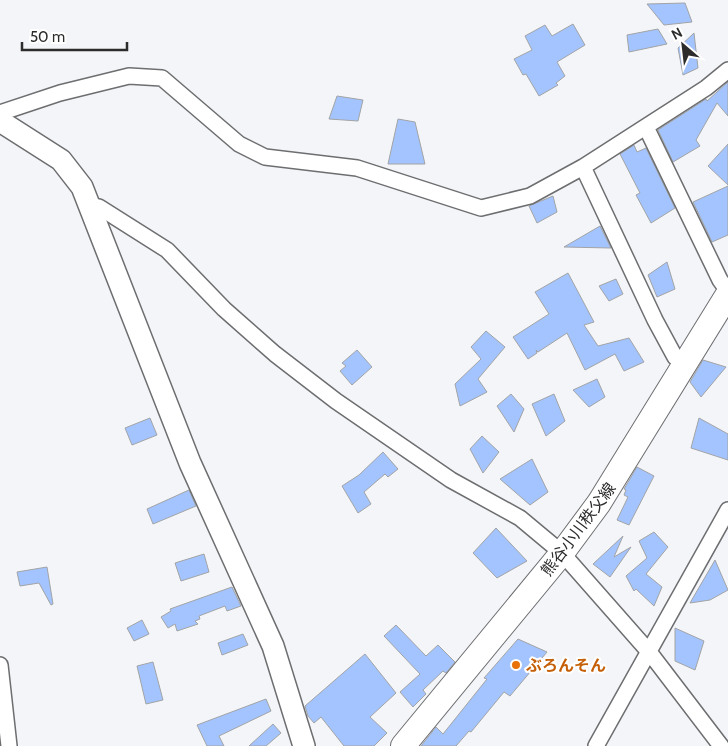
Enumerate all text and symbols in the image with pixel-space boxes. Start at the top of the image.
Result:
scale bar [22,20,128,52]
north arrow [658,20,708,70]
text: N [668,23,685,44]
text: 50 m [30,28,65,46]
street label: 熊谷小川秩父線 [537,479,620,580]
place label: ぶろんそん [526,656,606,675]
marker: ぶろんそん [510,659,522,671]

